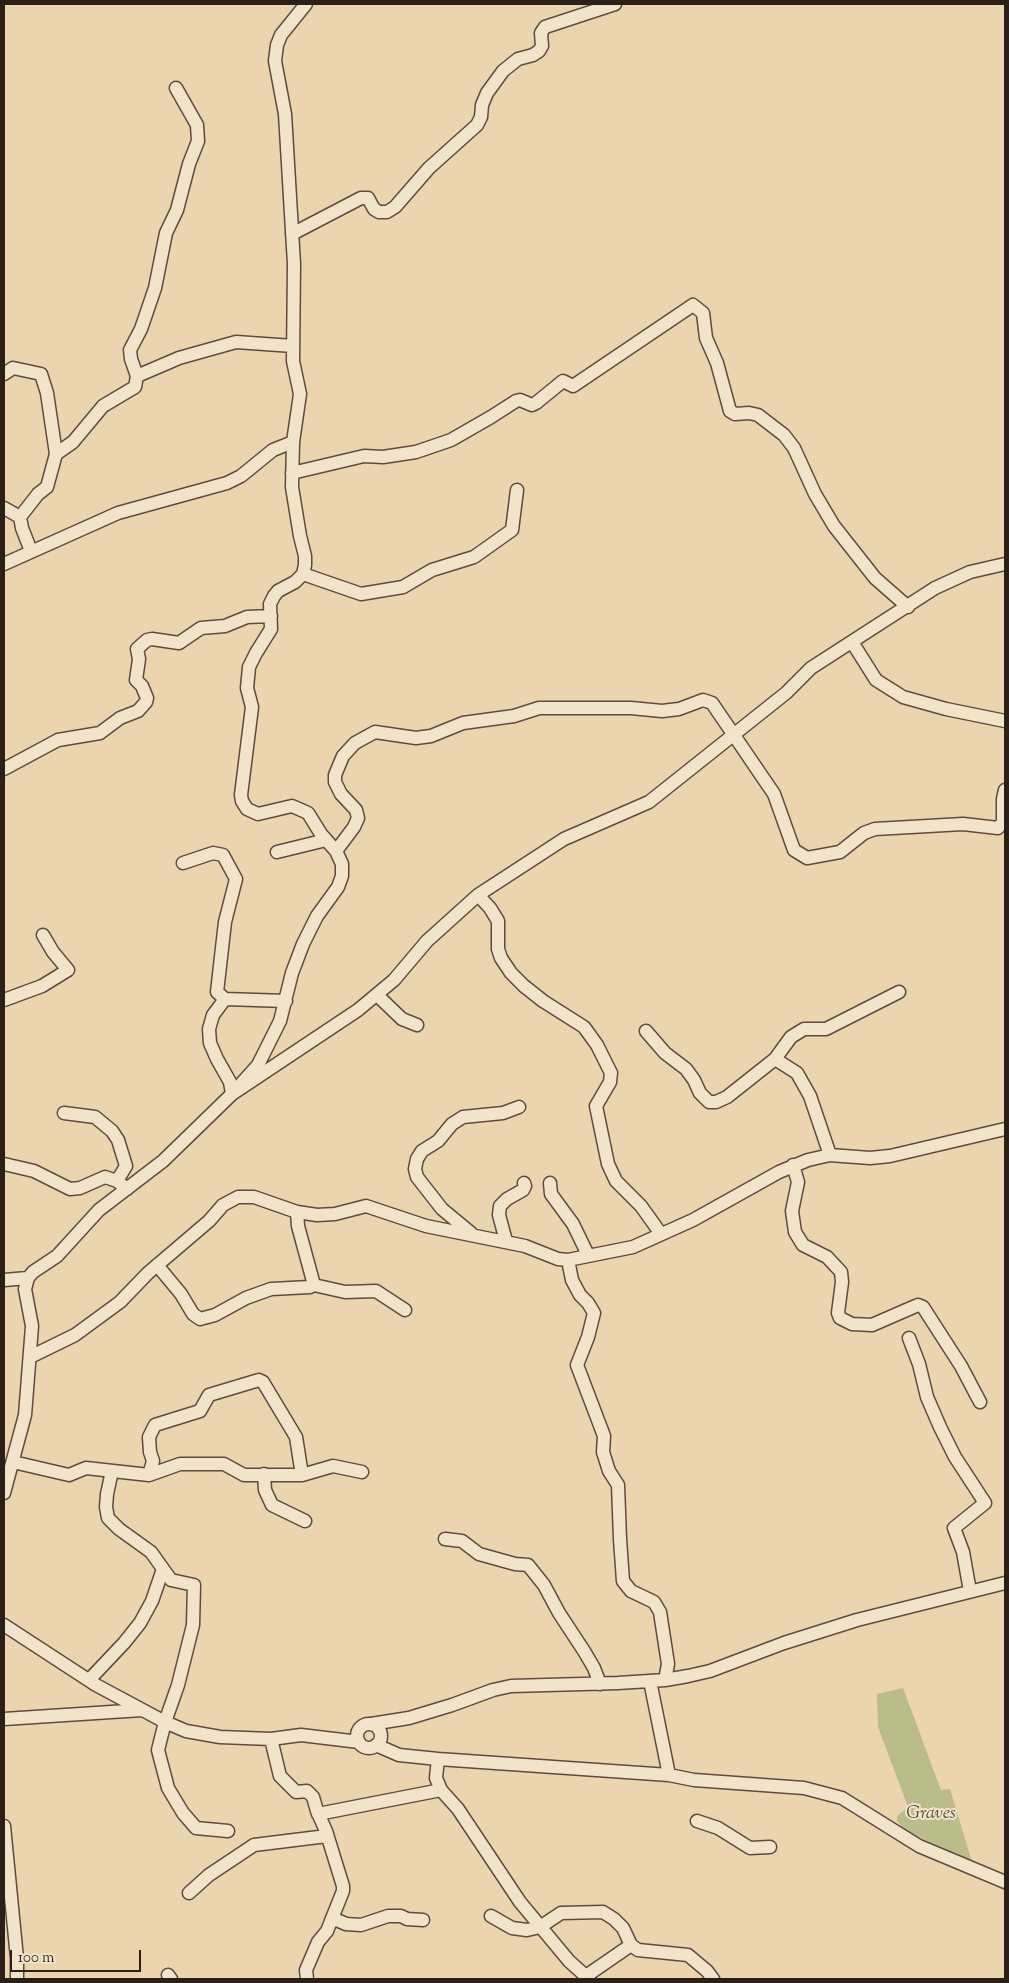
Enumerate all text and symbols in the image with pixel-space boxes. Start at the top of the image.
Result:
park label: Graves [906,1804,956,1826]
scale bar [12,1940,144,1972]
text: 100 m [18,1948,54,1969]

